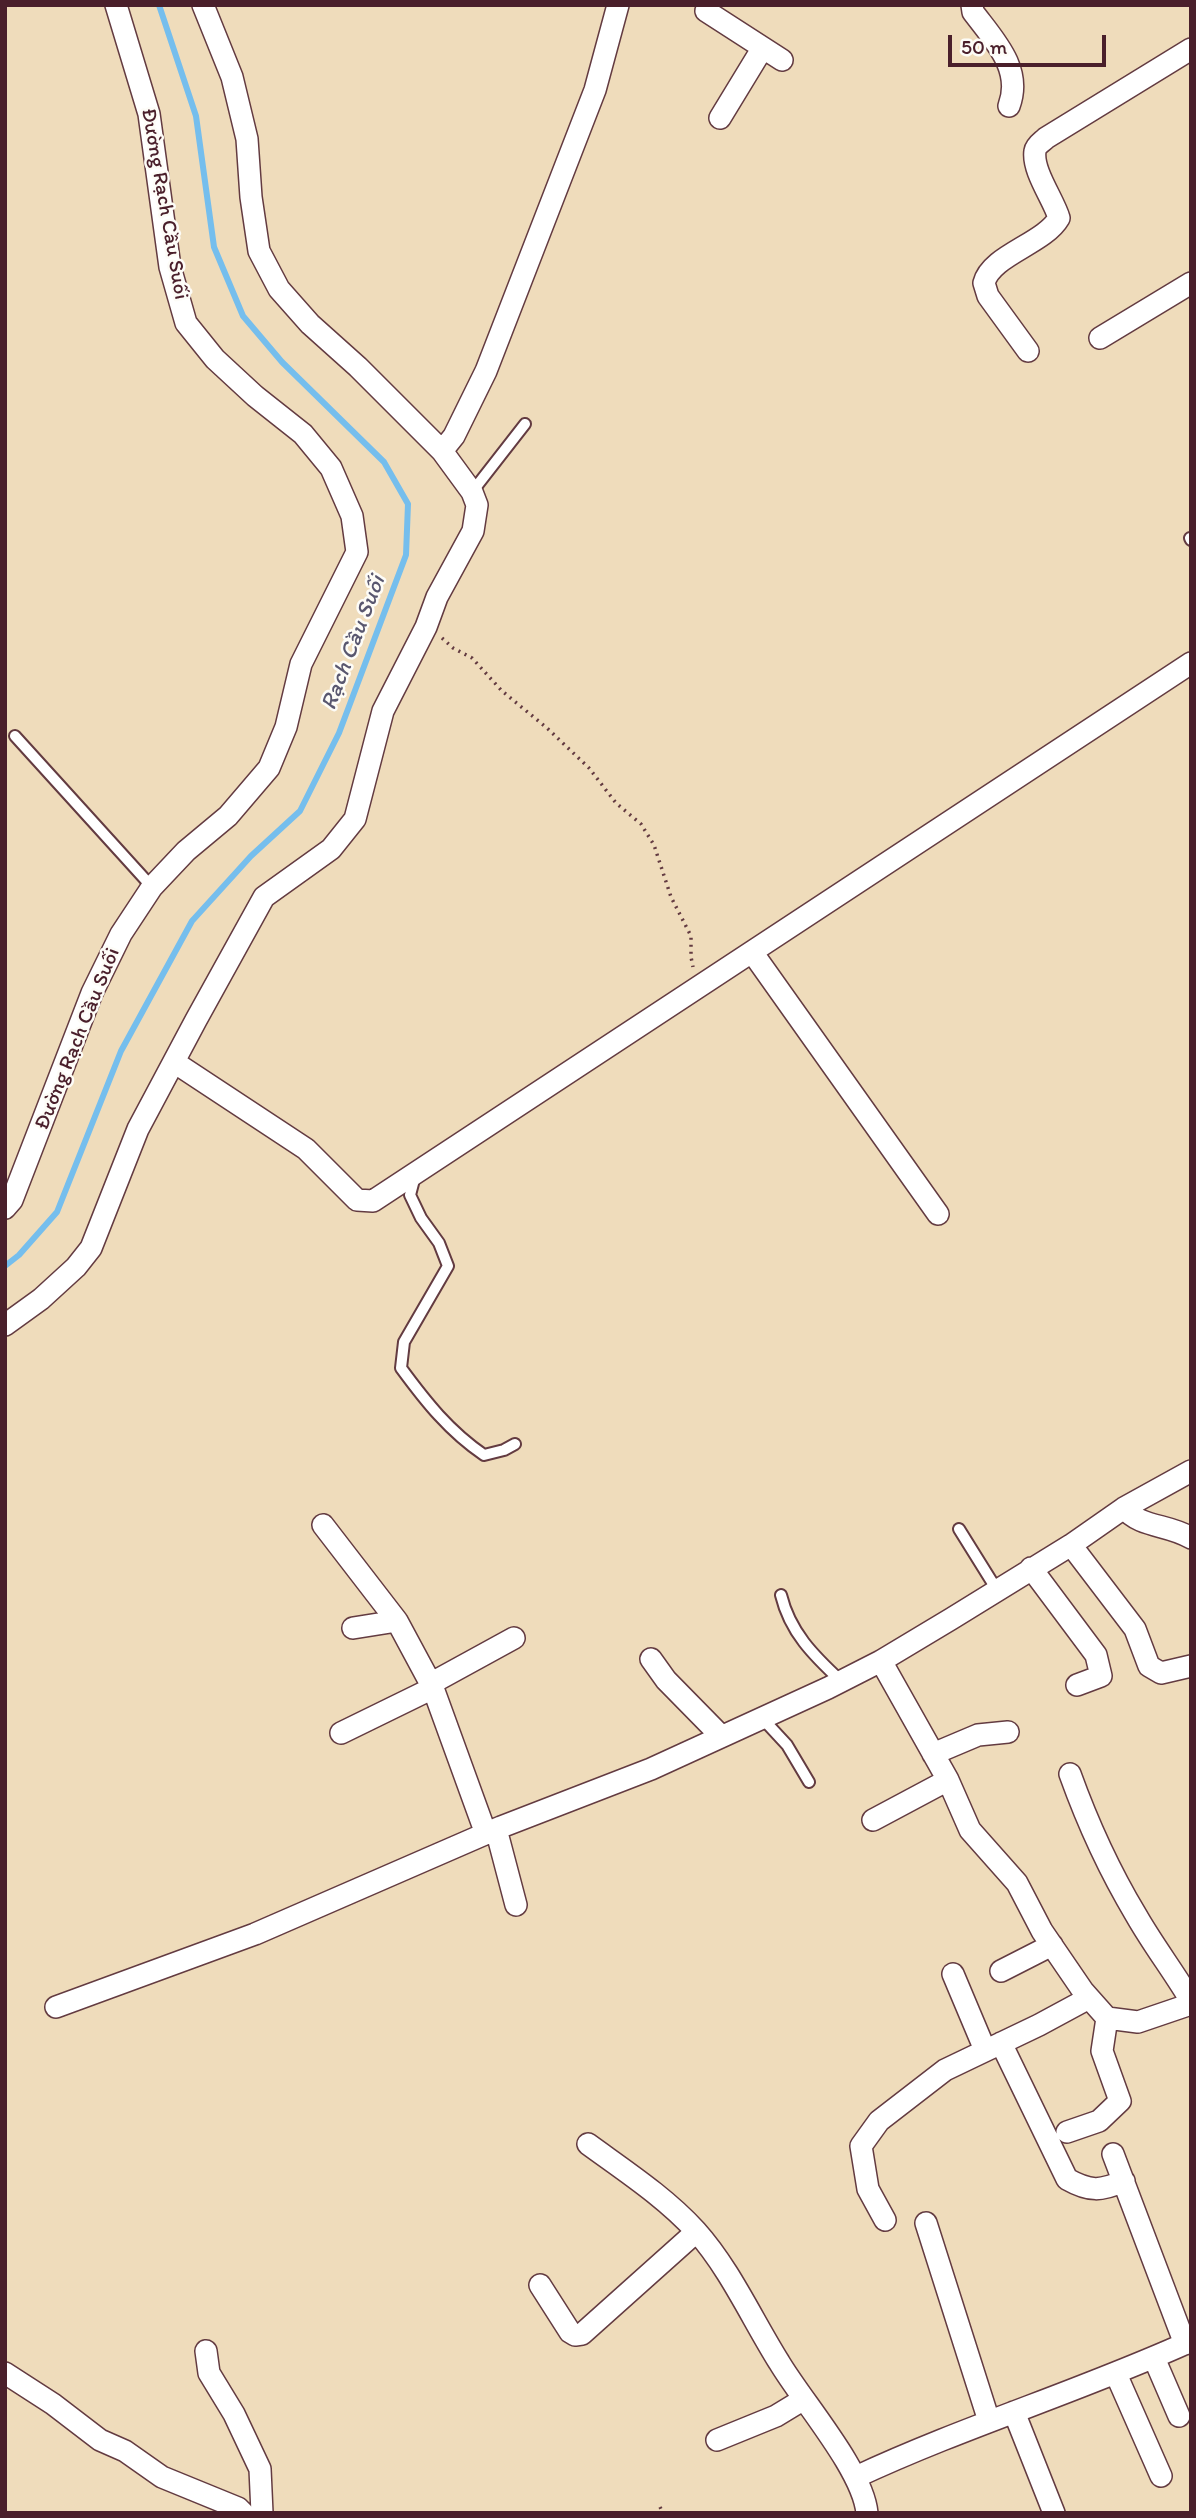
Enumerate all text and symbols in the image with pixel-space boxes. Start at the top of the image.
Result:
scale bar [951,21,1108,65]
text: 50 m [961,34,1007,59]
street label: Đường Rạch Cầu Suối [135,106,193,302]
water label: Rạch Cầu Suối [316,572,392,714]
street label: Đường Rạch Cầu Suối [30,944,126,1134]

